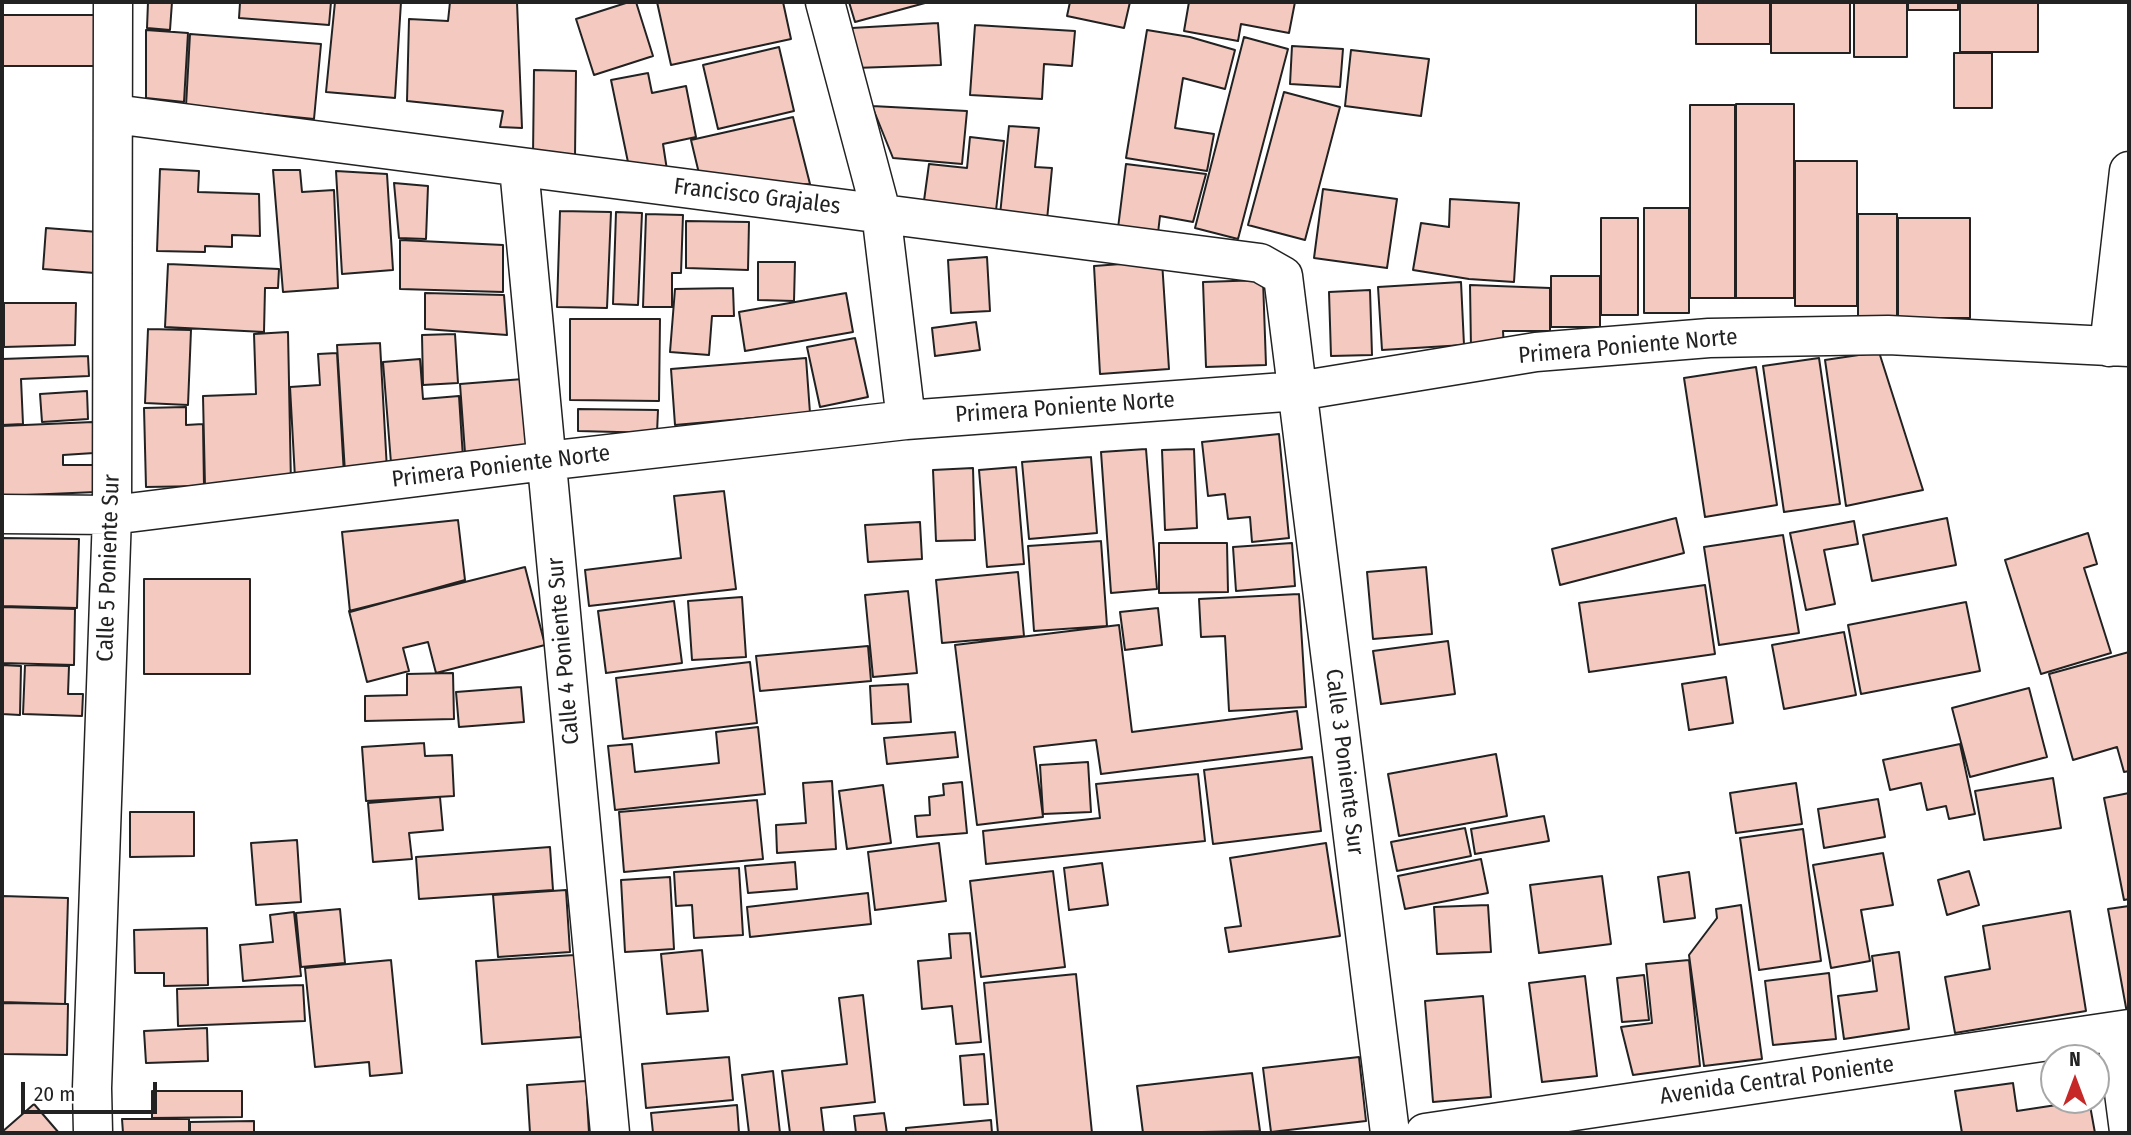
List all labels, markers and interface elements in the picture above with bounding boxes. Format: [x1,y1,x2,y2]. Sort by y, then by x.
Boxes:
street label: Francisco Grajales [672,173,842,221]
street label: Primera Poniente Norte [1517,324,1739,370]
street label: Primera Poniente Norte [954,387,1176,429]
street label: Primera Poniente Norte [390,440,612,494]
street label: Calle 5 Poniente Sur [92,474,126,662]
street label: Calle 4 Poniente Sur [542,556,586,746]
street label: Calle 3 Poniente Sur [1319,667,1369,857]
north arrow [2040,1044,2110,1114]
text: N [2069,1048,2081,1071]
street label: Avenida Central Poniente [1658,1051,1896,1111]
scale bar [24,1068,161,1112]
text: 20 m [34,1081,75,1107]

